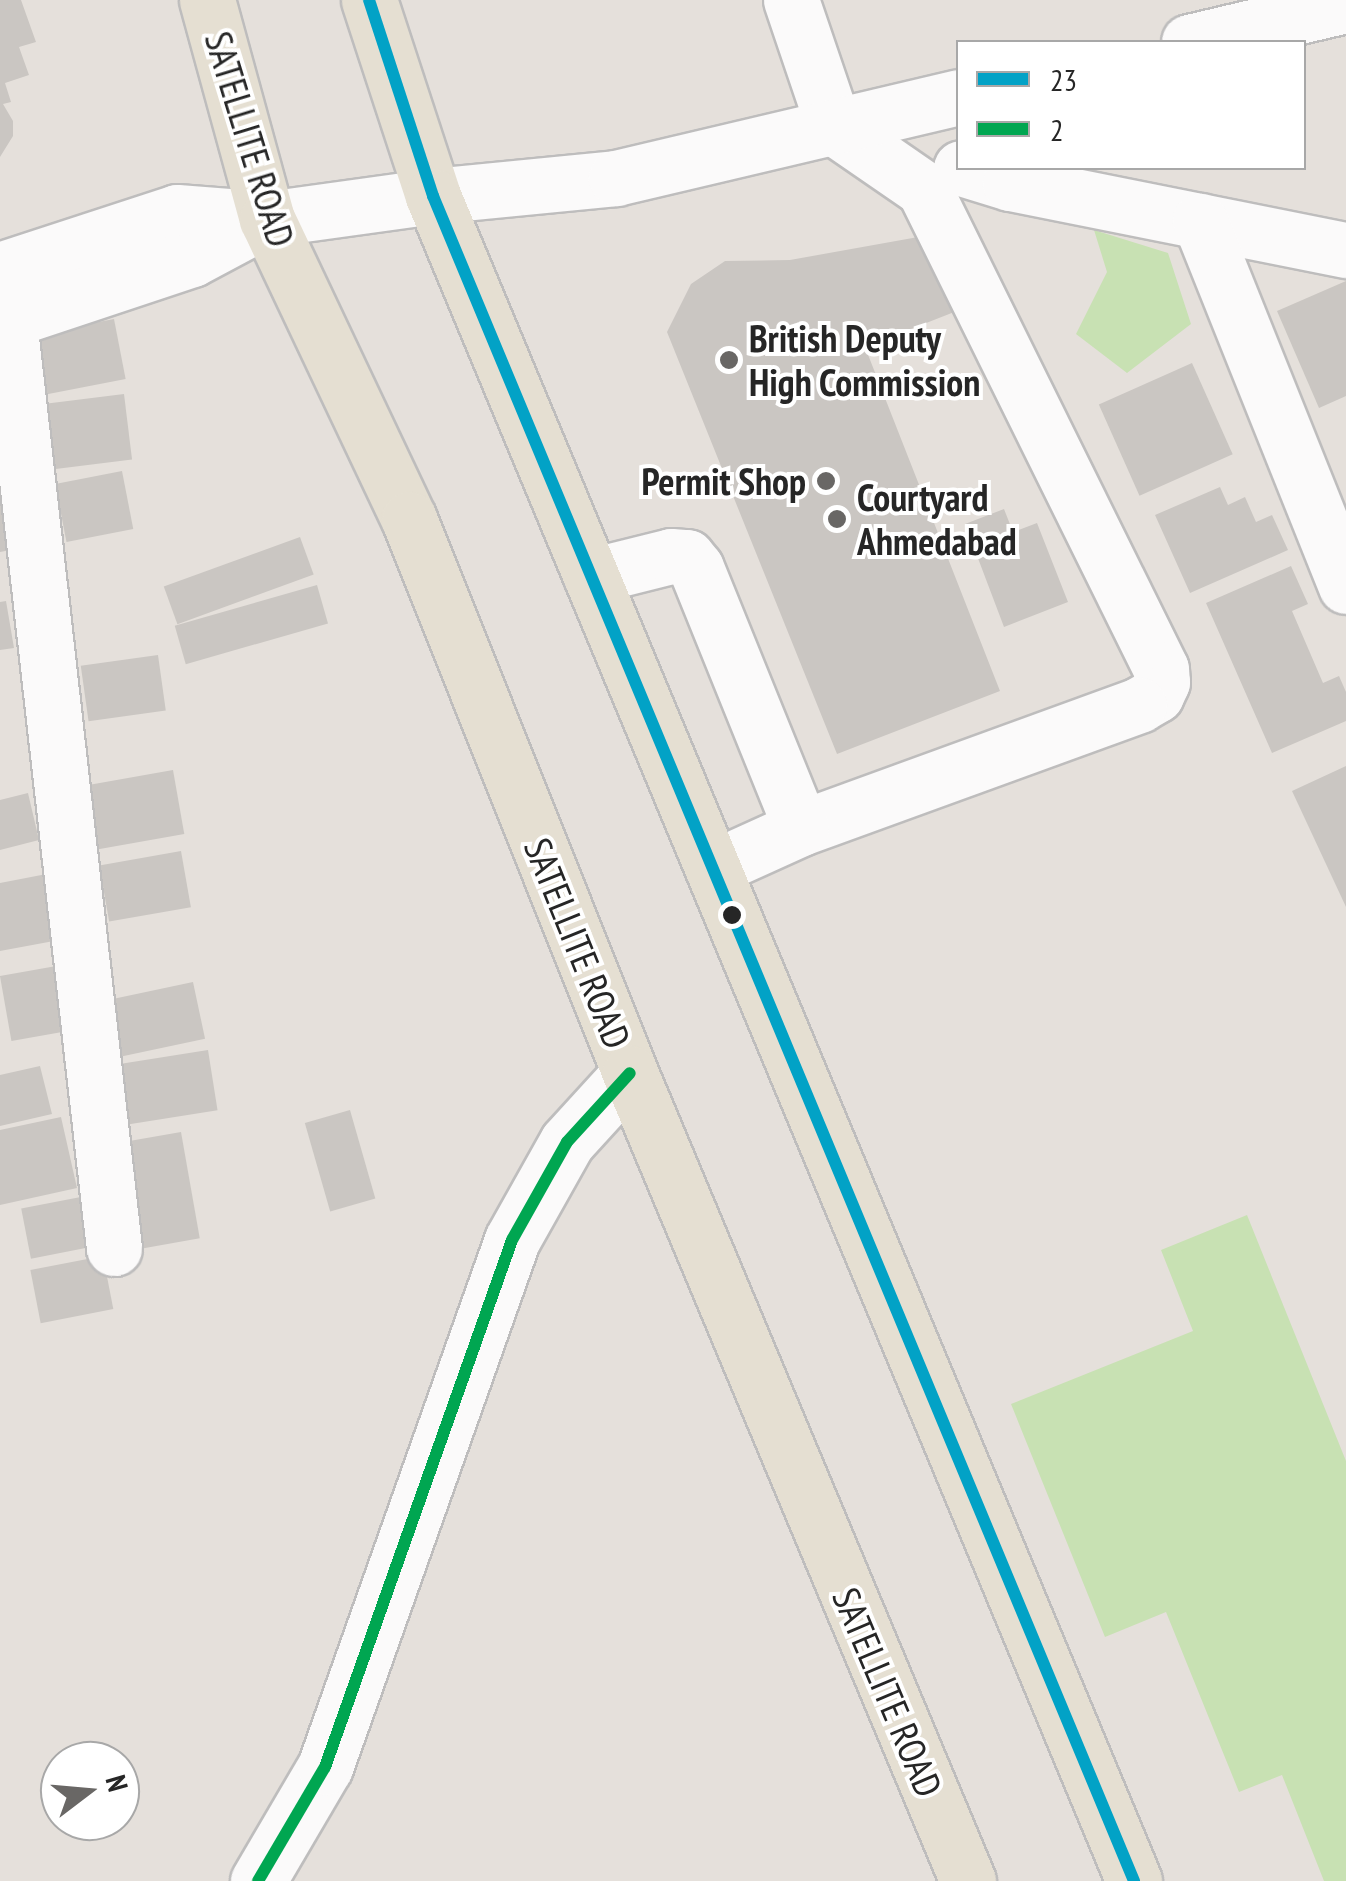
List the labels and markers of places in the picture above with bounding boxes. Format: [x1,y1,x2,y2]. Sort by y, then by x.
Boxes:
place label: British Deputy High Commission [749,315,981,404]
marker: British Deputy High Commission [718,349,740,371]
place label: Permit Shop [641,458,806,504]
marker: Permit Shop [815,470,837,492]
place label: Courtyard Ahmedabad [857,474,1017,564]
marker: Courtyard Ahmedabad [826,508,848,530]
unlabelled marker [722,905,742,925]

